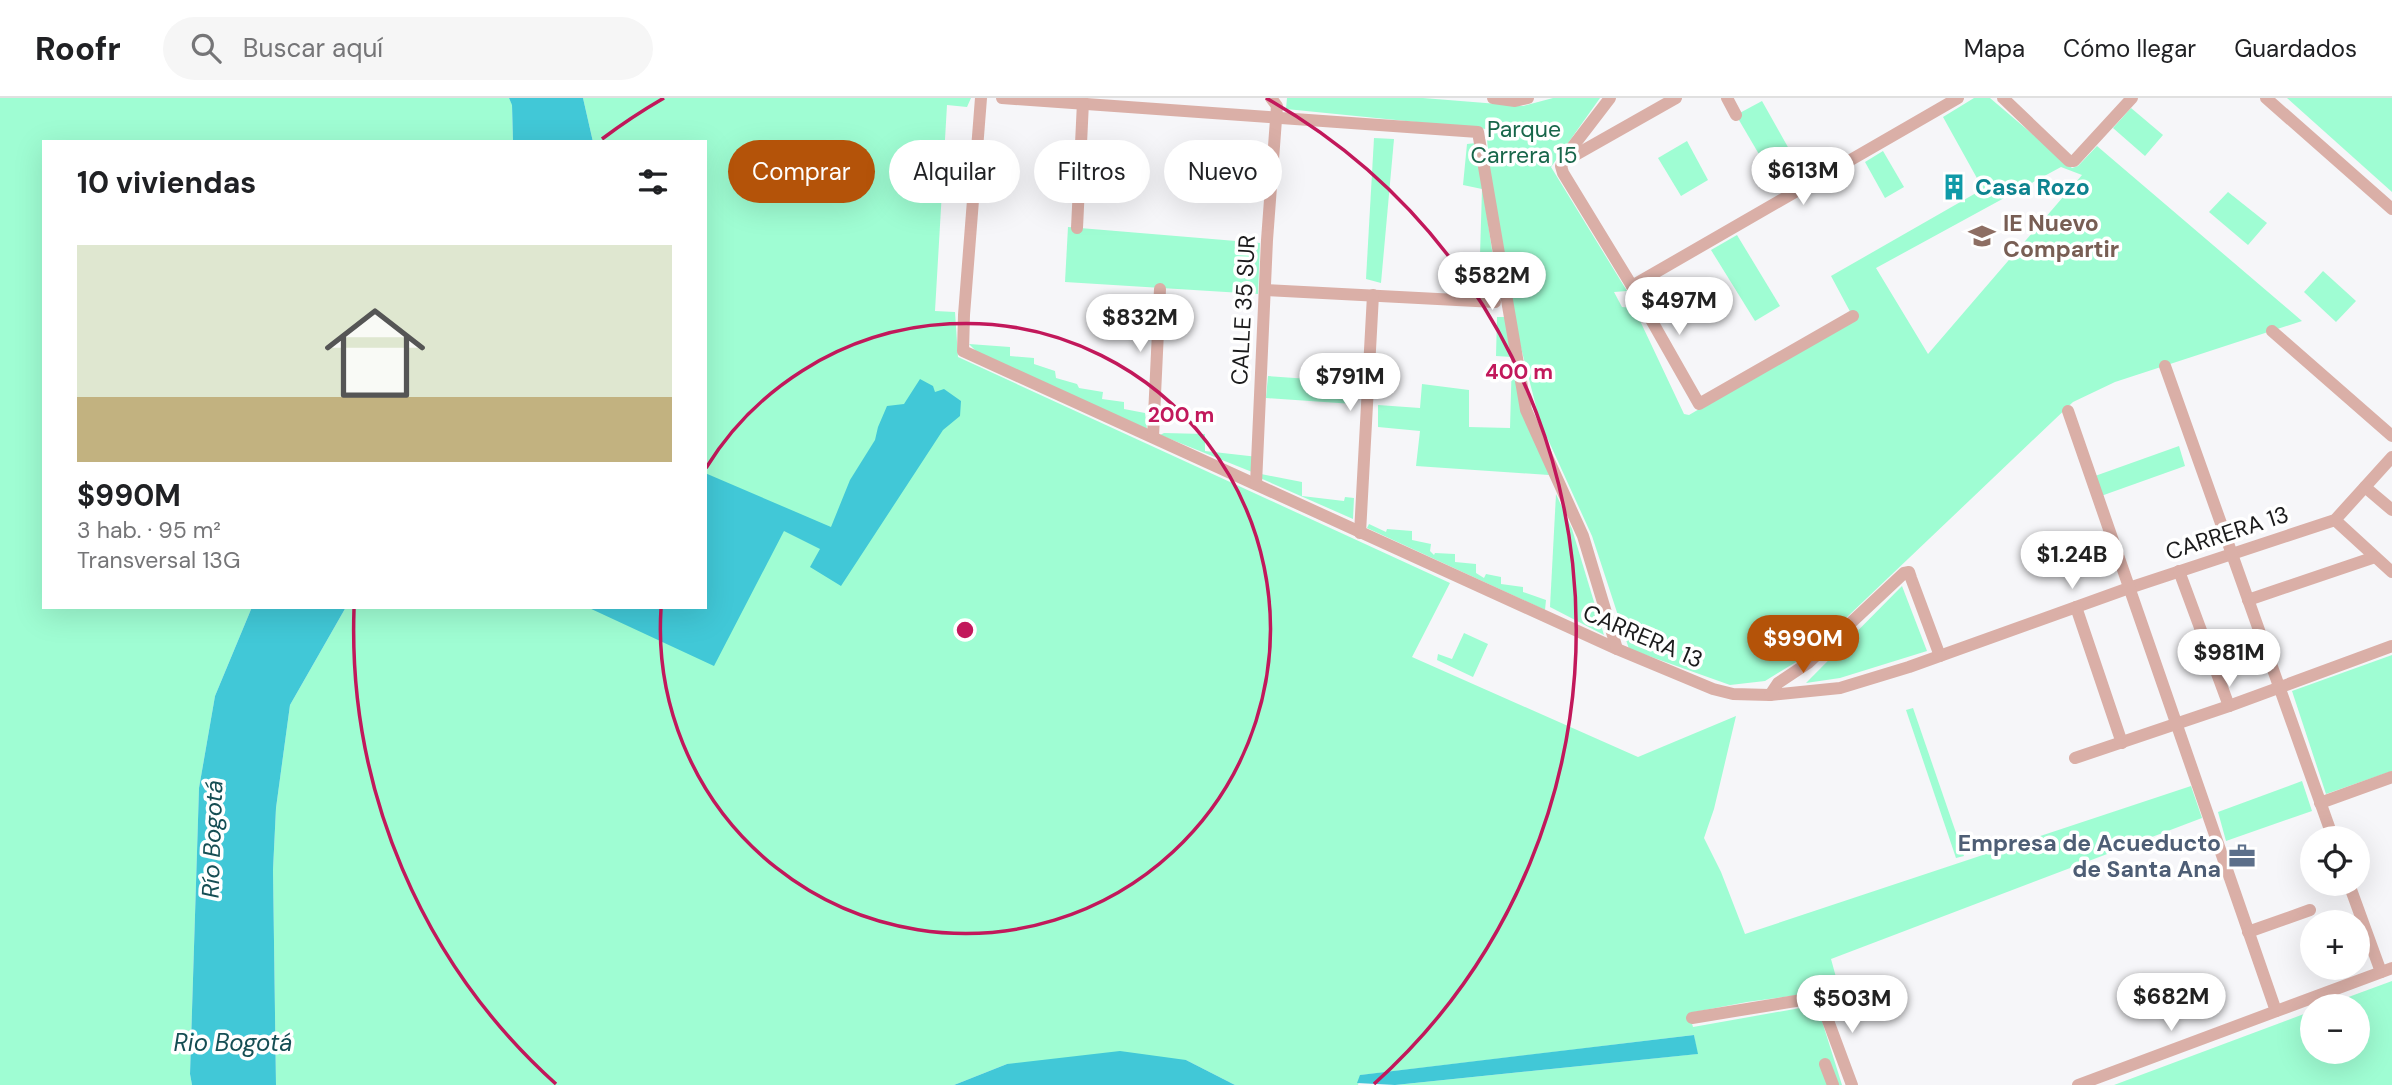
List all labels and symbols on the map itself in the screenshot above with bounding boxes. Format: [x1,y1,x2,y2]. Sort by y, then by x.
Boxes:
park label: Parque Carrera 15 [1471,114,1578,170]
pin: $613M [1754,148,1852,207]
building icon: Casa Rozo [1939,172,1969,202]
place label: Casa Rozo [1975,172,2090,202]
place label: IE Nuevo Compartir [2003,208,2119,264]
school or university icon: IE Nuevo Compartir [1967,221,1997,251]
street label: CALLE 35 SUR [1224,234,1262,386]
pin: $582M [1443,252,1541,312]
pin: $497M [1630,278,1728,337]
pin: $832M [1091,294,1189,354]
pin: $791M [1301,354,1399,413]
text: 400 m [1485,358,1553,386]
text: 200 m [1148,401,1214,429]
street label: CARRERA 13 [2162,499,2292,567]
pin: $1.24B [2015,532,2129,591]
street label: CARRERA 13 [1578,597,1708,675]
pin: $990M [1754,616,1852,675]
centre of rings [953,618,977,642]
pin: $981M [2180,630,2278,689]
water label: Río Bogotá [194,779,230,899]
place label: Empresa de Acueducto de Santa Ana [1958,828,2221,884]
office icon: Empresa de Acueducto de Santa Ana [2227,841,2257,871]
pin: $682M [2122,974,2220,1033]
pin: $503M [1803,976,1901,1035]
water label: Rio Bogotá [174,1027,292,1058]

